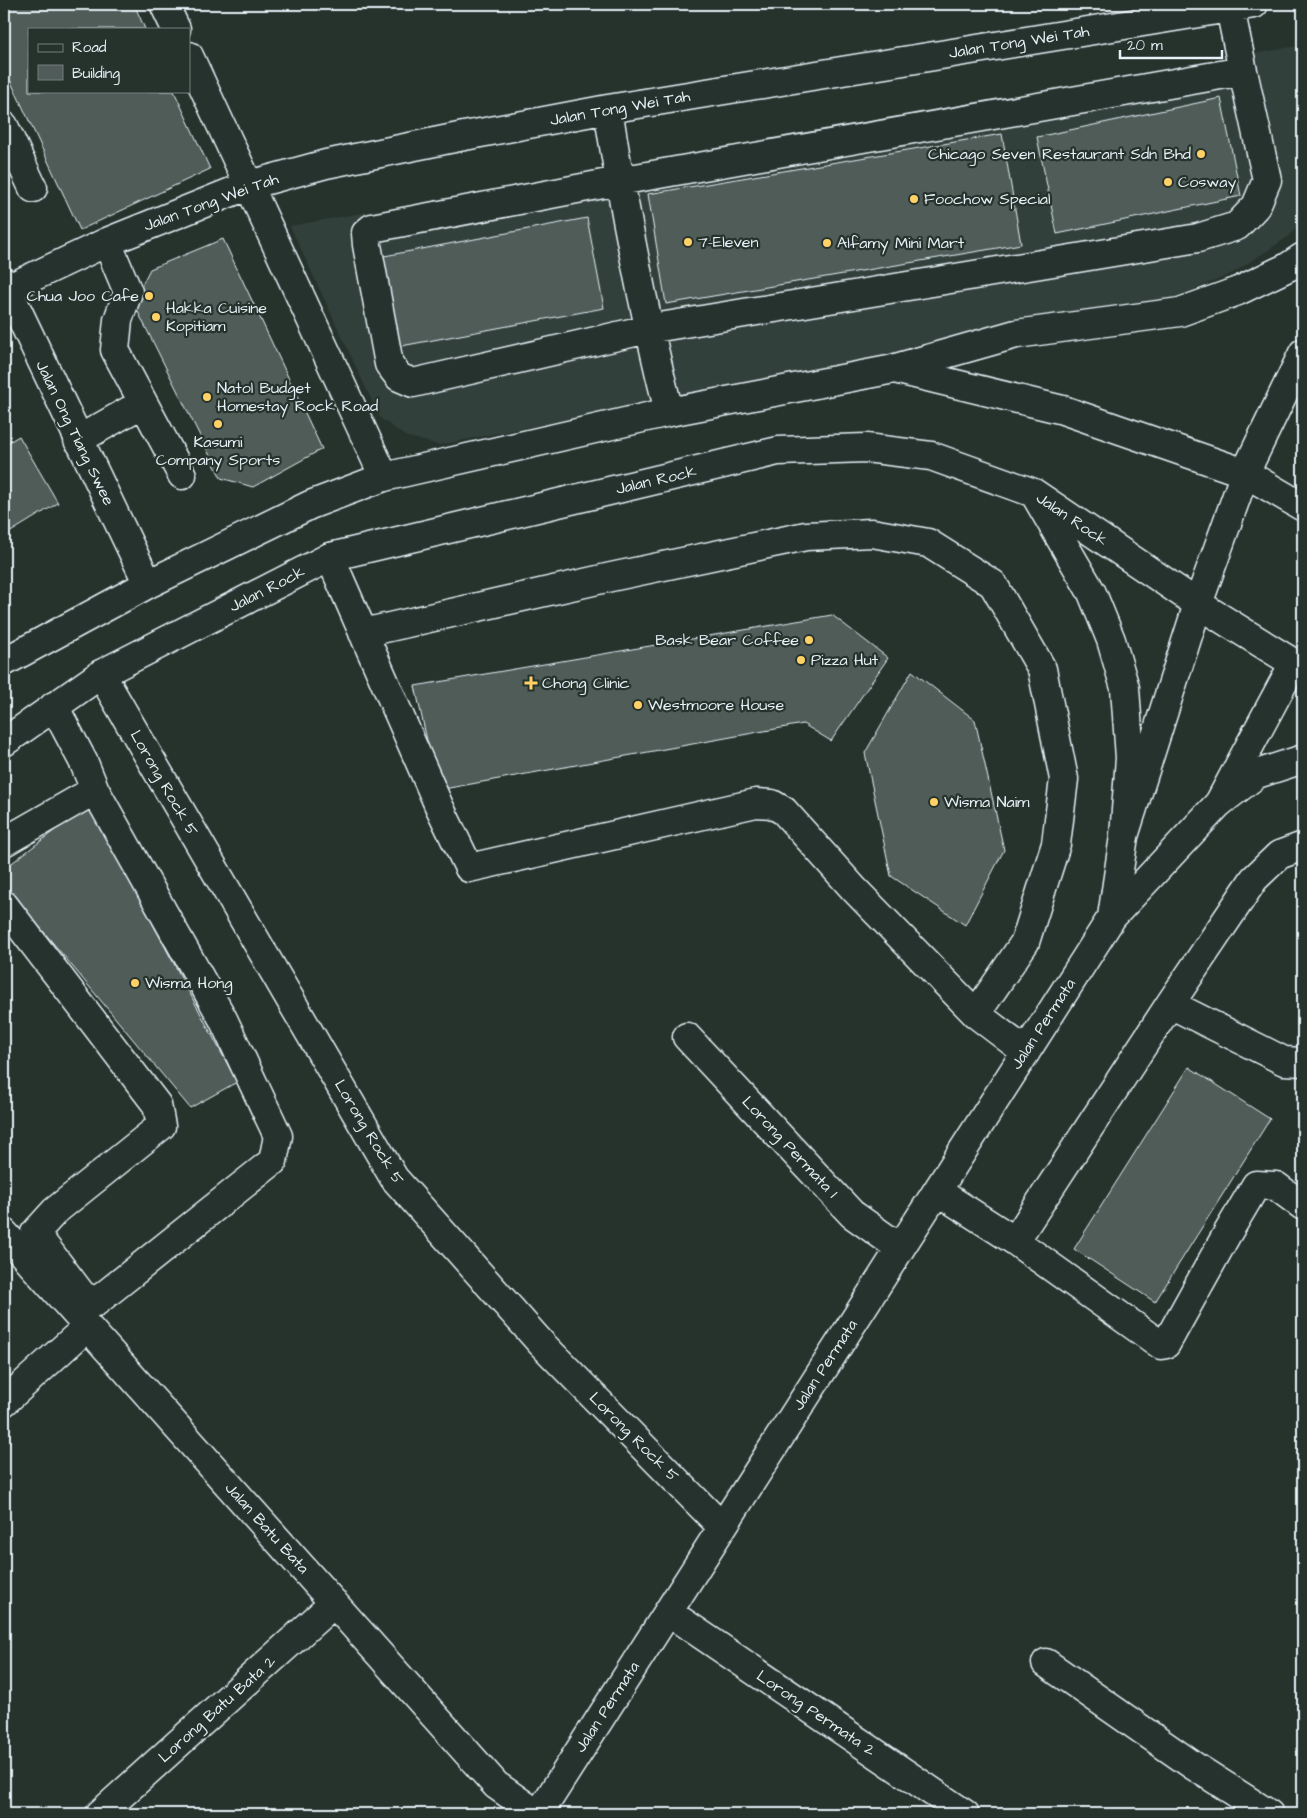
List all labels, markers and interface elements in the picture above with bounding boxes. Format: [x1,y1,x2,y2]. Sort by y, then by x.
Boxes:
street label: Jalan Tong Wei Tah [947,20,1091,65]
legend [28,28,190,92]
scale bar [1120,28,1222,60]
text: 20 m [1127,35,1163,56]
text: Road [72,37,107,58]
text: Building [72,63,120,85]
street label: Jalan Tong Wei Tah [548,85,692,132]
place label: Chicago Seven Restaurant Sdn Bhd [928,143,1191,166]
marker: Chicago Seven Restaurant Sdn Bhd [1195,148,1207,160]
street label: Jalan Tong Wei Tah [141,167,282,238]
place label: Cosway [1178,171,1236,194]
marker: Cosway [1162,176,1174,188]
place label: Foochow Special [924,188,1051,210]
marker: Foochow Special [908,193,920,205]
place label: 7-Eleven [698,231,758,253]
place label: Alfamy Mini Mart [837,232,965,255]
marker: 7-Eleven [682,236,694,248]
marker: Alfamy Mini Mart [821,237,833,249]
place label: Chua Joo Cafe [27,285,139,307]
marker: Chua Joo Cafe [143,290,155,302]
place label: Hakka Cuisine Kopitiam [166,297,267,337]
marker: Hakka Cuisine Kopitiam [150,311,162,323]
street label: Jalan Ong Tiang Swee [29,357,120,510]
place label: Natol Budget Homestay Rock Road [217,377,378,418]
marker: Natol Budget Homestay Rock Road [201,391,213,403]
marker: Kasumi Company Sports [212,418,224,430]
place label: Kasumi Company Sports [156,431,280,472]
street label: Jalan Rock [614,460,699,500]
street label: Jalan Rock [1032,487,1112,551]
street label: Jalan Rock [225,561,309,617]
place label: Bask Bear Coffee [655,629,799,651]
marker: Bask Bear Coffee [803,634,815,646]
place label: Pizza Hut [811,649,879,671]
marker: Pizza Hut [795,654,807,666]
place label: Chong Clinic [542,672,630,695]
marker: Chong Clinic [524,676,538,690]
place label: Westmoore House [648,694,784,716]
marker: Westmoore House [632,699,644,711]
street label: Lorong Rock 5 [124,726,204,841]
place label: Wisma Naim [944,791,1030,813]
marker: Wisma Naim [928,796,940,808]
place label: Wisma Hong [145,972,232,995]
street label: Jalan Permata [1005,974,1081,1074]
marker: Wisma Hong [129,977,141,989]
street label: Lorong Rock 5 [328,1075,409,1190]
street label: Lorong Permata 1 [736,1091,843,1203]
street label: Jalan Permata [787,1315,863,1415]
street label: Lorong Rock 5 [584,1387,684,1488]
street label: Jalan Batu Bata [220,1477,314,1579]
street label: Lorong Batu Bata 2 [154,1650,281,1768]
street label: Jalan Permata [569,1657,645,1757]
street label: Lorong Permata 2 [752,1665,880,1762]

